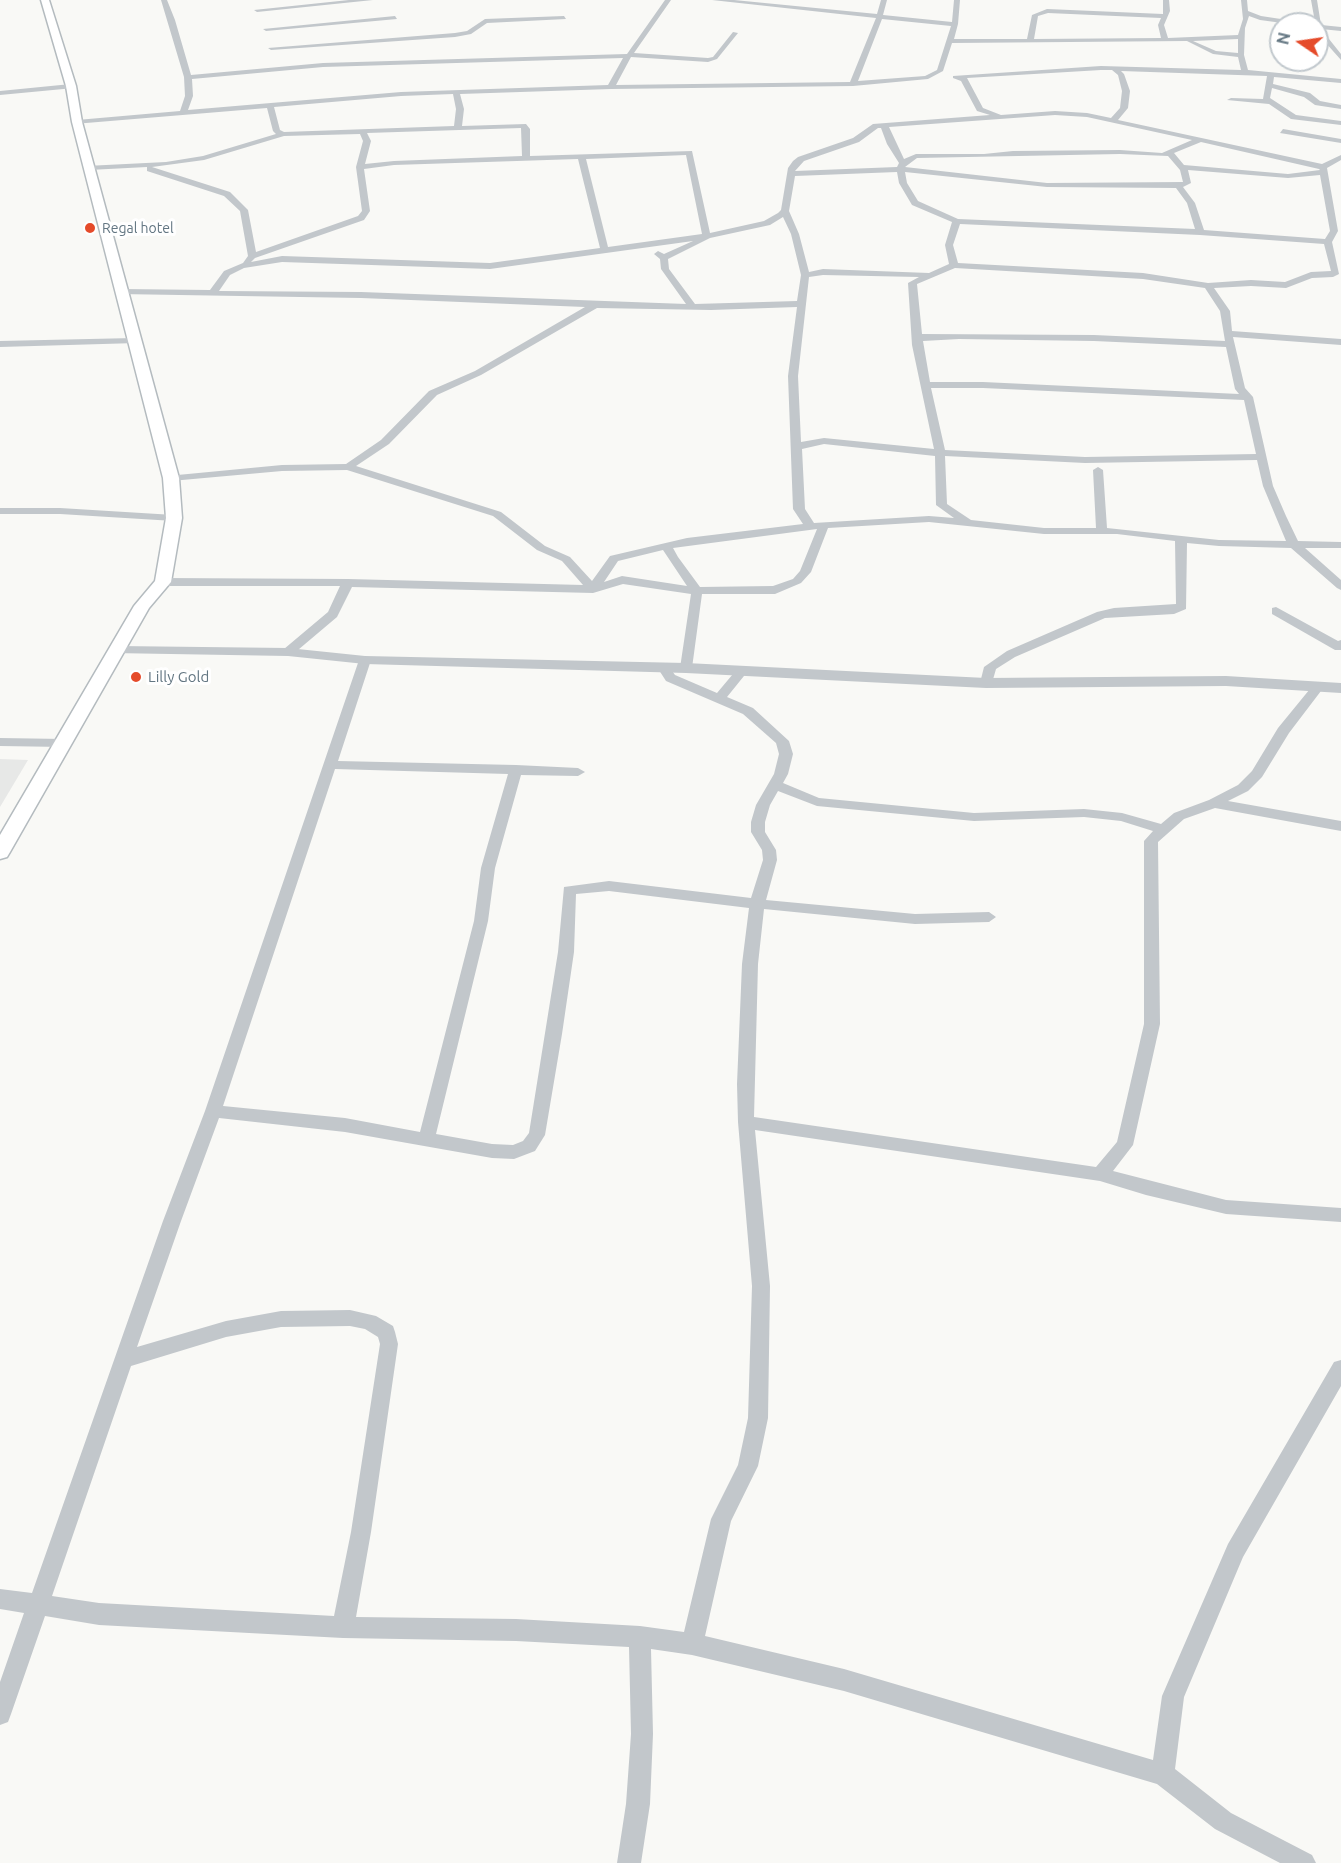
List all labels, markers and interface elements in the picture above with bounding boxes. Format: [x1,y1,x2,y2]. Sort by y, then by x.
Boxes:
north arrow [1269,12,1329,72]
text: N [1273,31,1294,46]
place label: Regal hotel [102,220,174,236]
marker: Regal hotel [83,221,97,235]
place label: Lilly Gold [148,668,209,686]
marker: Lilly Gold [129,670,143,684]

